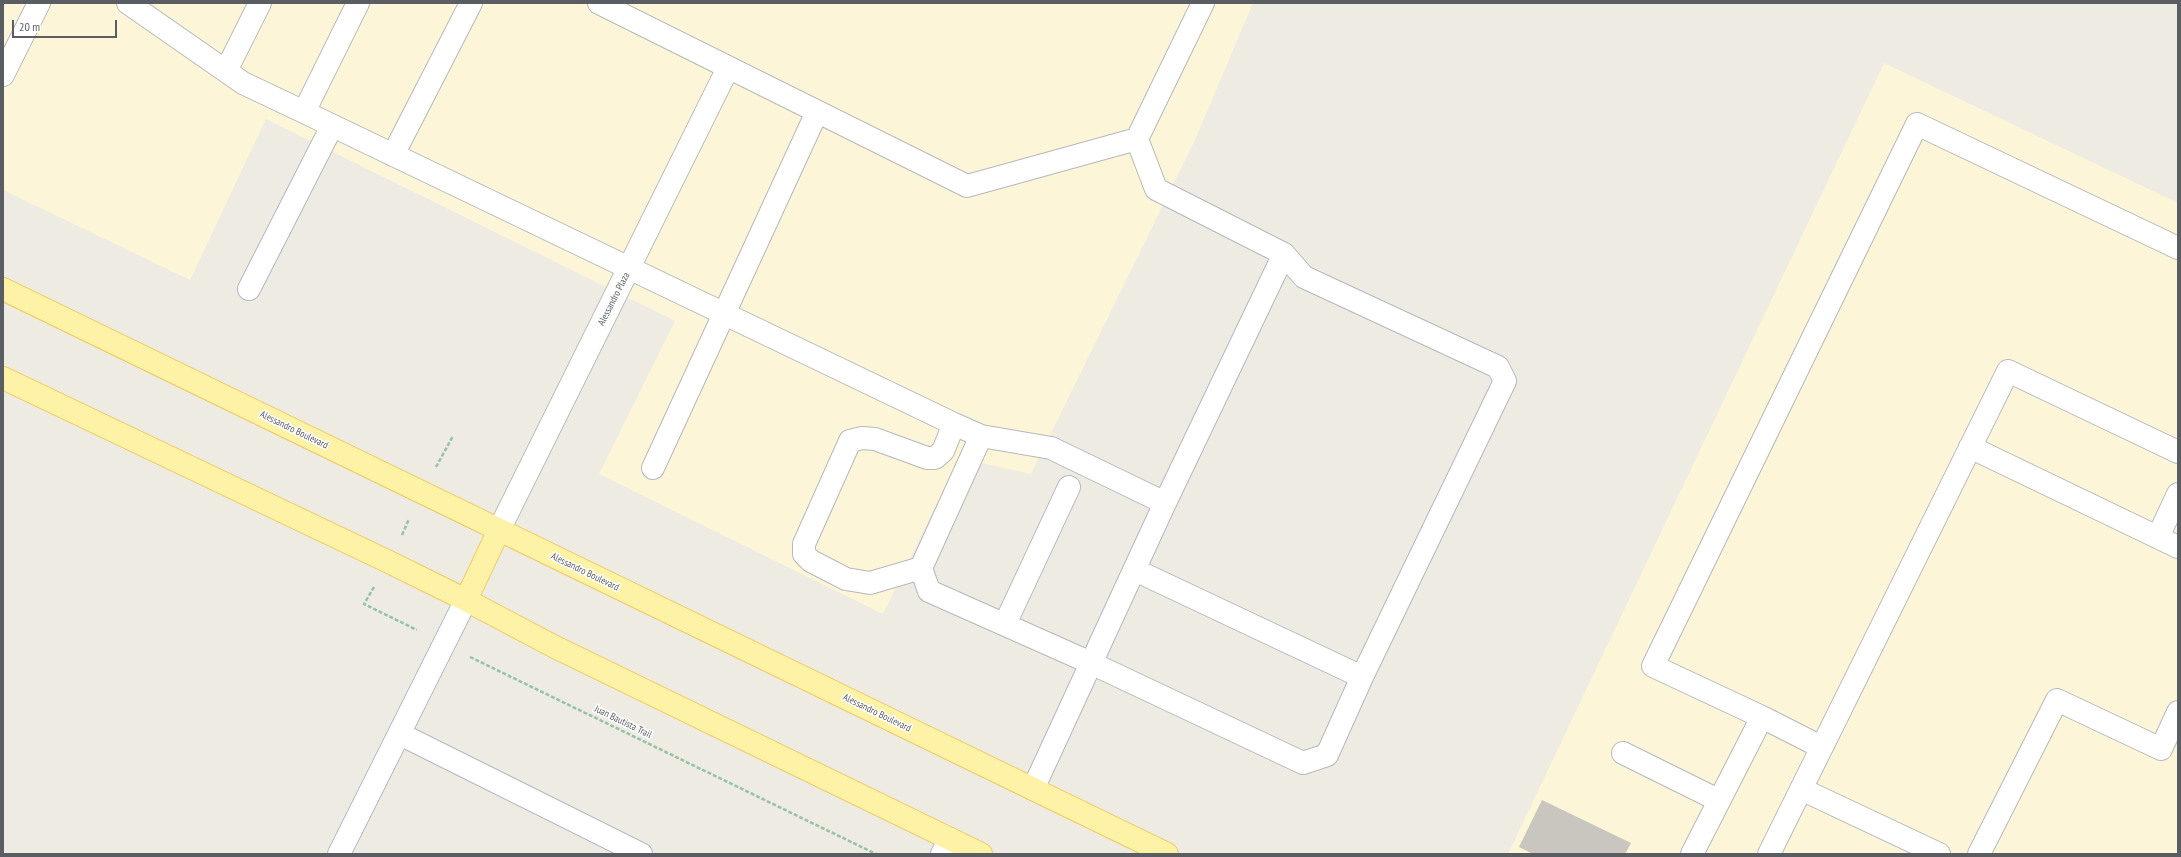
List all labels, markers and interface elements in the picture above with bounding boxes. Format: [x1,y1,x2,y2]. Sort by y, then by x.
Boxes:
scale bar [14,12,119,38]
text: 20 m [19,19,40,34]
street label: Alessandro Plaza [595,270,633,328]
street label: Alessandro Boulevard [258,408,330,452]
street label: Alessandro Boulevard [549,550,621,594]
street label: Alessandro Boulevard [841,691,913,735]
street label: Juan Bautista Trail [592,703,654,741]

